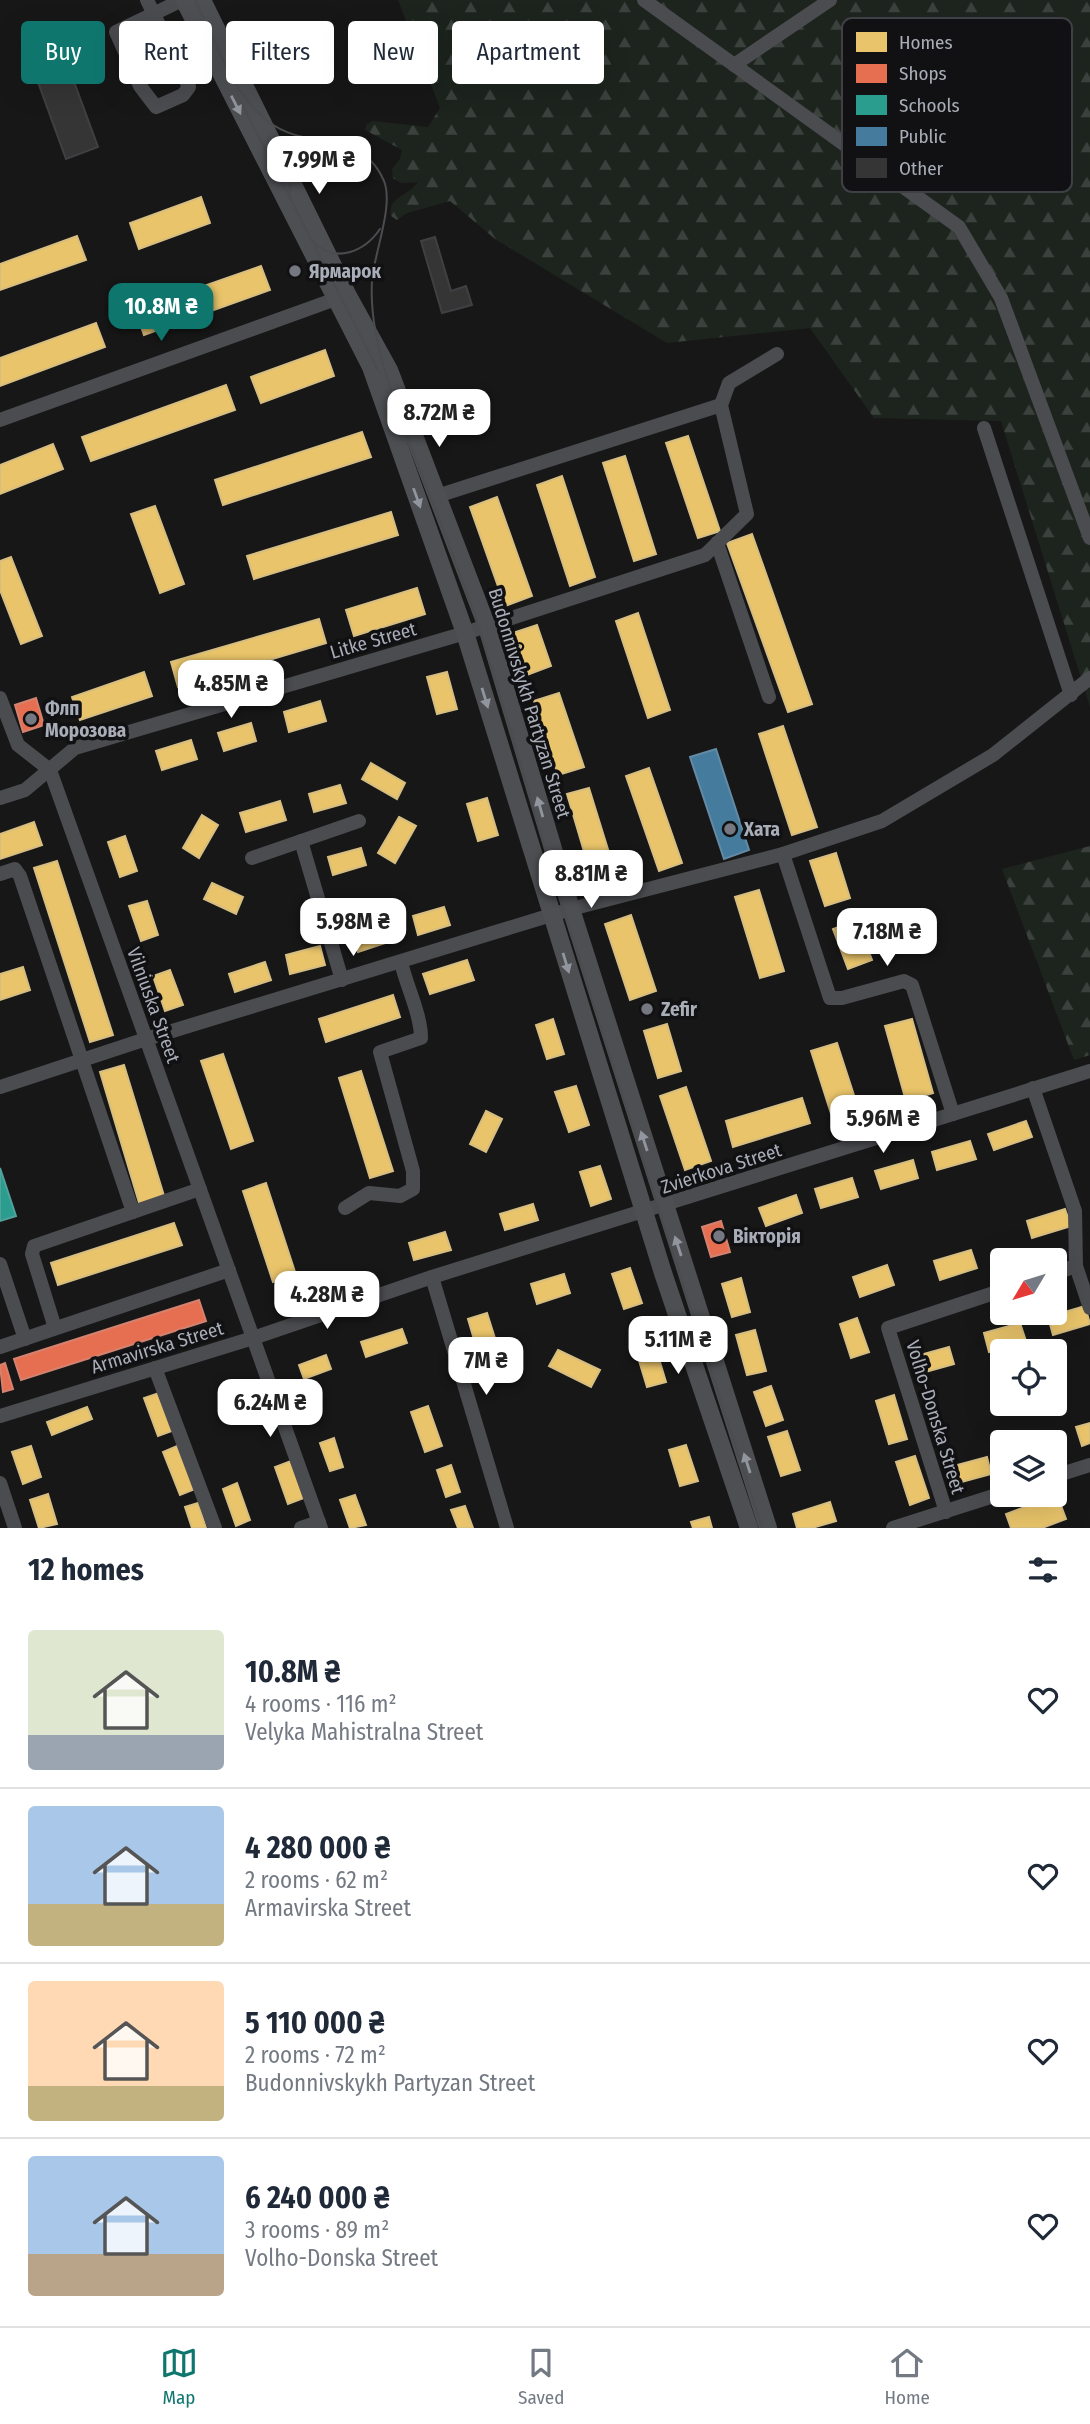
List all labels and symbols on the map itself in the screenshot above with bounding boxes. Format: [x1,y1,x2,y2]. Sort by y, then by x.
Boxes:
legend [842,18,1072,192]
text: Homes [899,31,953,54]
text: Shops [899,62,947,85]
text: Schools [899,94,960,117]
one-way arrow [231,95,242,115]
text: Public [899,125,946,148]
pin: 7.99M ₴ [254,136,384,196]
text: Other [899,157,944,180]
place label: Ярмарок [309,260,381,283]
marker: Ярмарок [287,263,303,279]
pin: 10.8M ₴ [96,284,226,343]
pin: 8.72M ₴ [374,390,504,449]
one-way arrow [412,488,423,509]
street label: Budonnivskykh Partyzan Street [483,585,576,822]
street label: Litke Street [327,617,420,664]
pin: 4.85M ₴ [166,660,296,720]
one-way arrow [480,688,490,709]
place label: Флп Морозова [45,697,126,742]
marker: Флп Морозова [23,711,39,727]
one-way arrow [535,796,545,817]
place label: Хата [743,818,780,841]
marker: Хата [722,821,738,837]
pin: 8.81M ₴ [526,850,656,910]
pin: 5.98M ₴ [288,898,418,958]
pin: 7.18M ₴ [822,908,952,968]
street label: Vilniuska Street [122,944,185,1067]
one-way arrow [561,952,572,973]
place label: Zefir [661,998,698,1021]
marker: Zefir [639,1001,655,1017]
pin: 5.96M ₴ [818,1096,948,1155]
one-way arrow [639,1130,649,1151]
street label: Zvierkova Street [658,1138,785,1199]
place label: Вікторія [733,1225,801,1248]
marker: Вікторія [711,1228,727,1244]
one-way arrow [672,1236,683,1257]
north arrow [990,1248,1068,1325]
pin: 4.28M ₴ [262,1272,392,1331]
street label: Armavirska Street [88,1316,227,1379]
pin: 5.11M ₴ [613,1316,743,1376]
pin: 7M ₴ [445,1338,527,1397]
street label: Volho-Donska Street [901,1338,970,1497]
pin: 6.24M ₴ [205,1380,335,1439]
one-way arrow [742,1452,752,1473]

